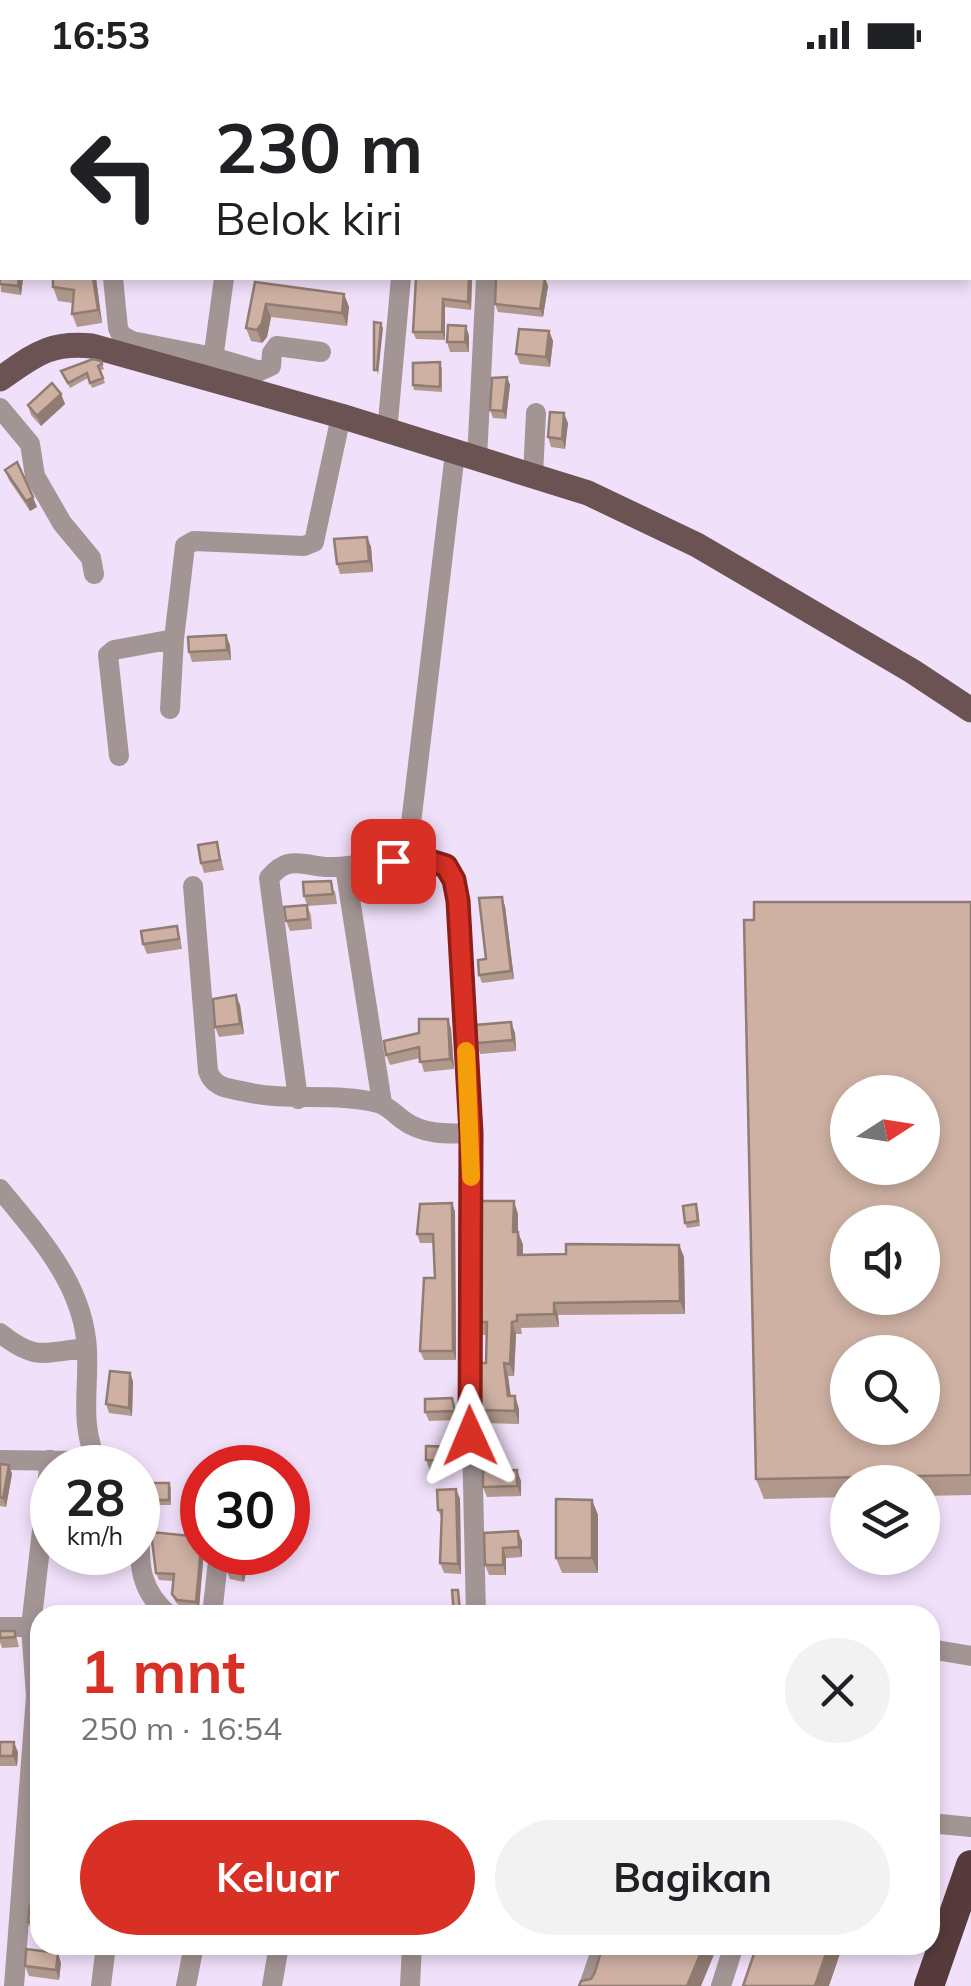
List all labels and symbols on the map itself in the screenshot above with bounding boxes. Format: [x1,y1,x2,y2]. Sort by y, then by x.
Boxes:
pin [351,819,436,904]
north arrow [830,1075,940,1185]
position arrow [418,1384,522,1488]
speed limit sign: 30 [180,1445,310,1575]

